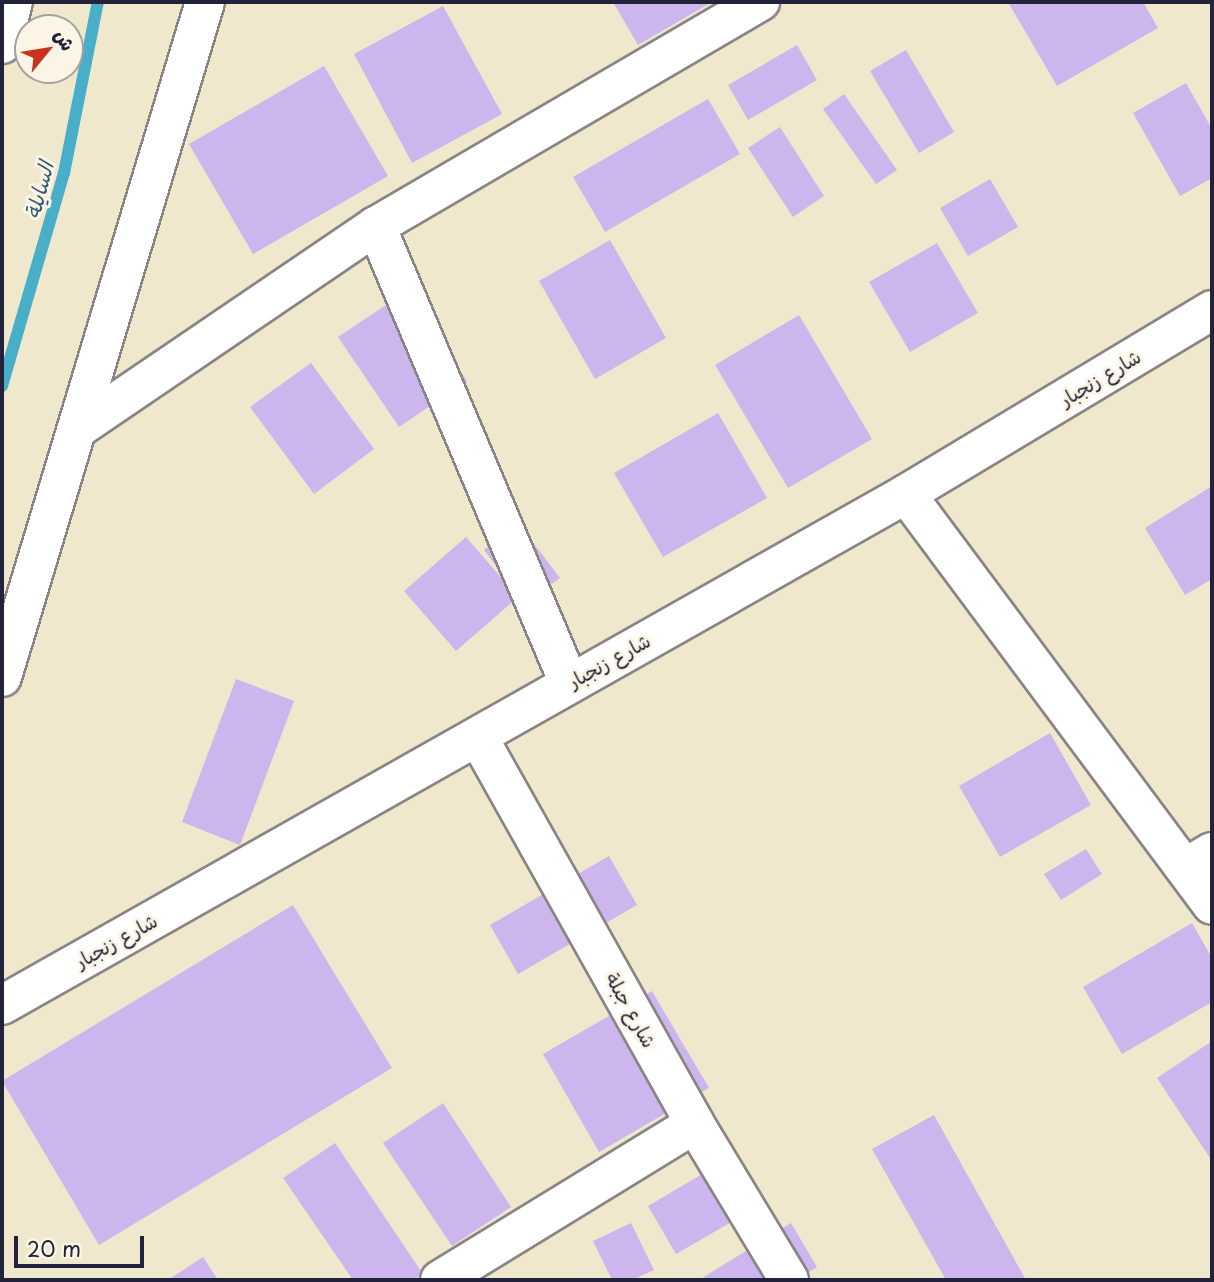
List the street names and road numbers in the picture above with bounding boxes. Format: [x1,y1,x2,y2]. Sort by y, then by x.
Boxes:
street label: شارع زنجبار [1055,345,1145,411]
street label: شارع زنجبار [564,629,654,693]
street label: شارع زنجبار [71,909,161,973]
street label: شارع جبلة [601,969,661,1051]

